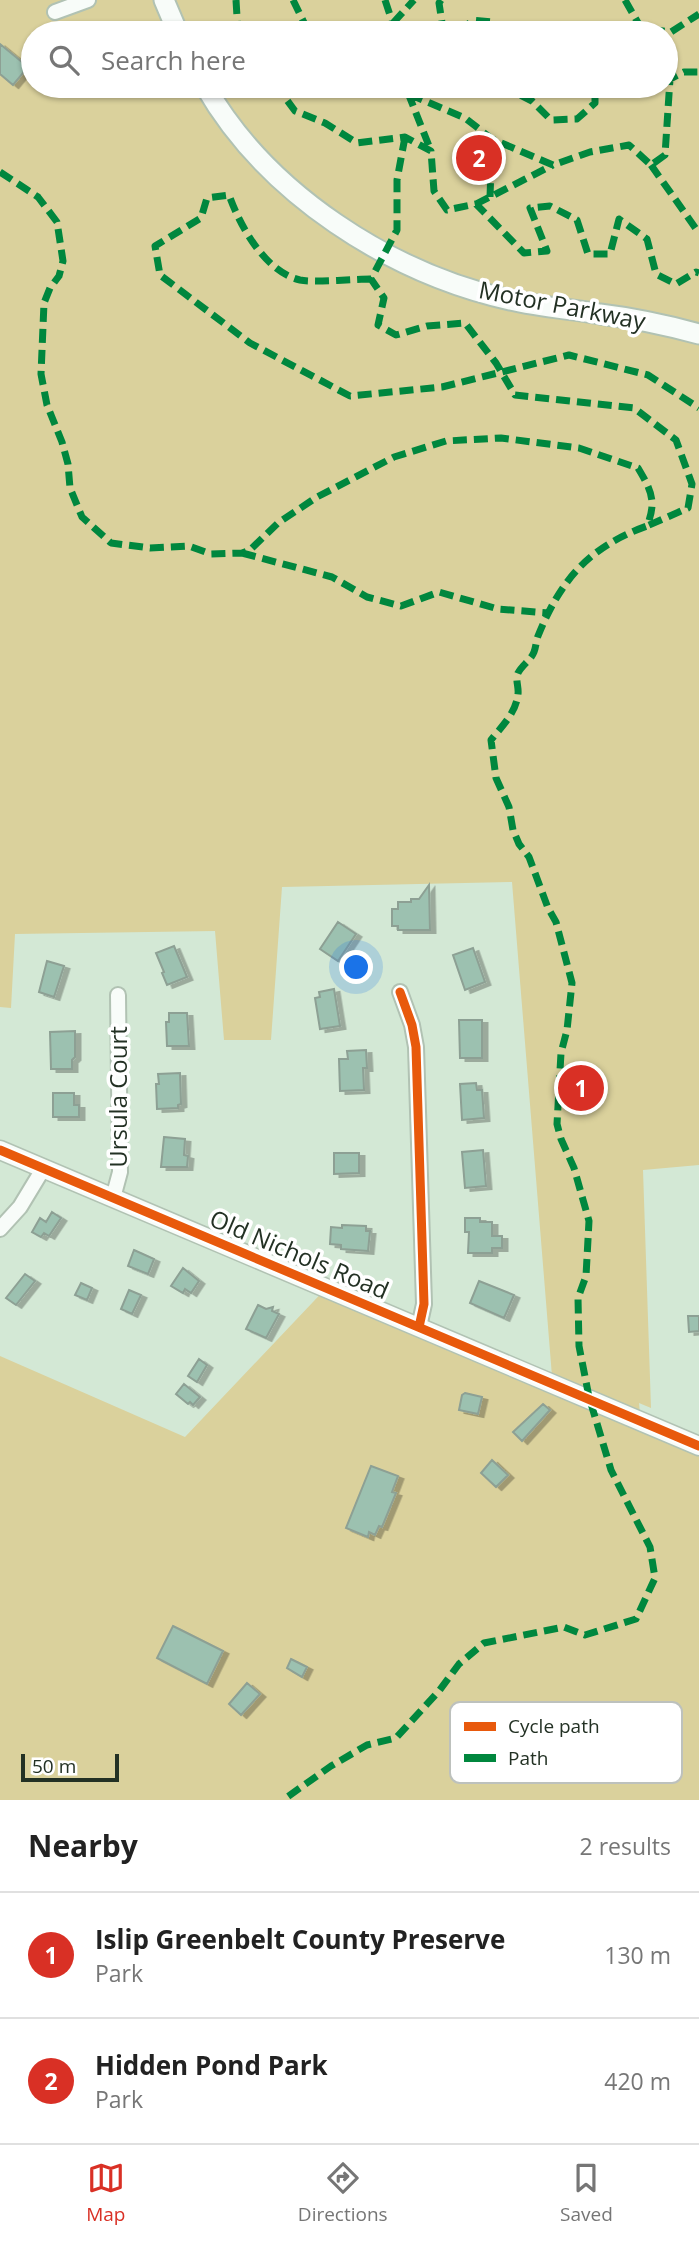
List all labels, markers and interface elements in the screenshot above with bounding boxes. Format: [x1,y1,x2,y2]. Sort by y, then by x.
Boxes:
search box [21,21,678,98]
icon: search [45,41,83,79]
text: Search here [101,42,246,78]
pin: 2 [456,132,502,184]
street label: Motor Parkway [476,272,649,337]
your location [339,950,373,984]
street label: Ursula Court [101,1026,134,1168]
pin: 1 [558,1062,604,1114]
street label: Old Nichols Road [205,1201,394,1306]
legend [450,1702,682,1783]
text: Cycle path [508,1713,600,1739]
text: Path [508,1745,548,1771]
scale bar [21,1751,119,1783]
text: 50 m [32,1753,76,1779]
text: Nearby [28,1825,138,1866]
text: 2 results [580,1830,671,1862]
text: Islip Greenbelt County Preserve [95,1921,505,1957]
text: 1 [44,1939,58,1971]
text: 130 m [604,1939,671,1971]
text: Park [95,1957,143,1989]
text: Hidden Pond Park [95,2047,328,2083]
text: 2 [44,2065,58,2097]
text: 420 m [604,2065,671,2097]
text: Park [95,2083,143,2115]
tab: Map [86,2159,125,2227]
tab: Directions [298,2159,388,2227]
tab: Saved [560,2159,613,2227]

